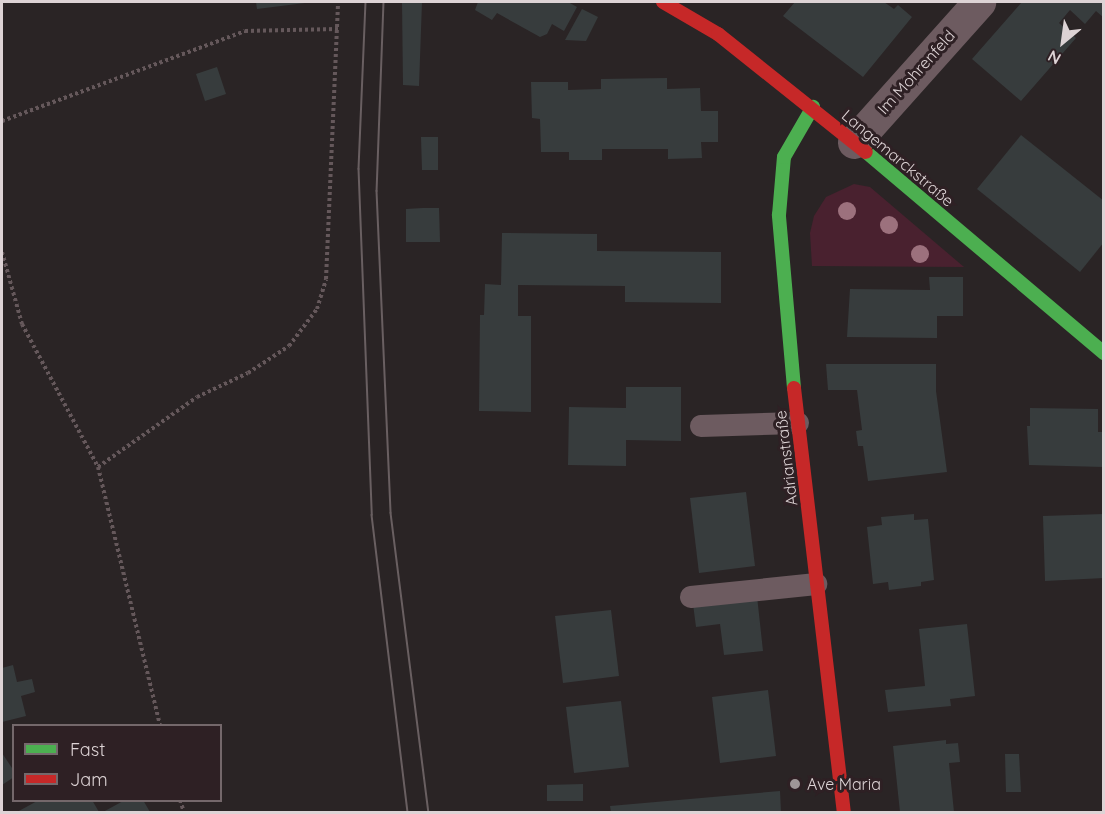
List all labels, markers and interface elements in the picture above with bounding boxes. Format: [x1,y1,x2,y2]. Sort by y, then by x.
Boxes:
north arrow [1033,12,1093,72]
street label: Im Mohrenfeld [873,26,959,118]
text: N [1044,46,1064,69]
street label: Langemarckstraße [838,106,958,210]
street label: Adrianstraße [771,409,801,507]
legend [12,724,222,802]
text: Fast [70,738,105,761]
text: Jam [70,768,108,791]
place label: Ave Maria [807,774,881,794]
marker: Ave Maria [788,777,802,791]

